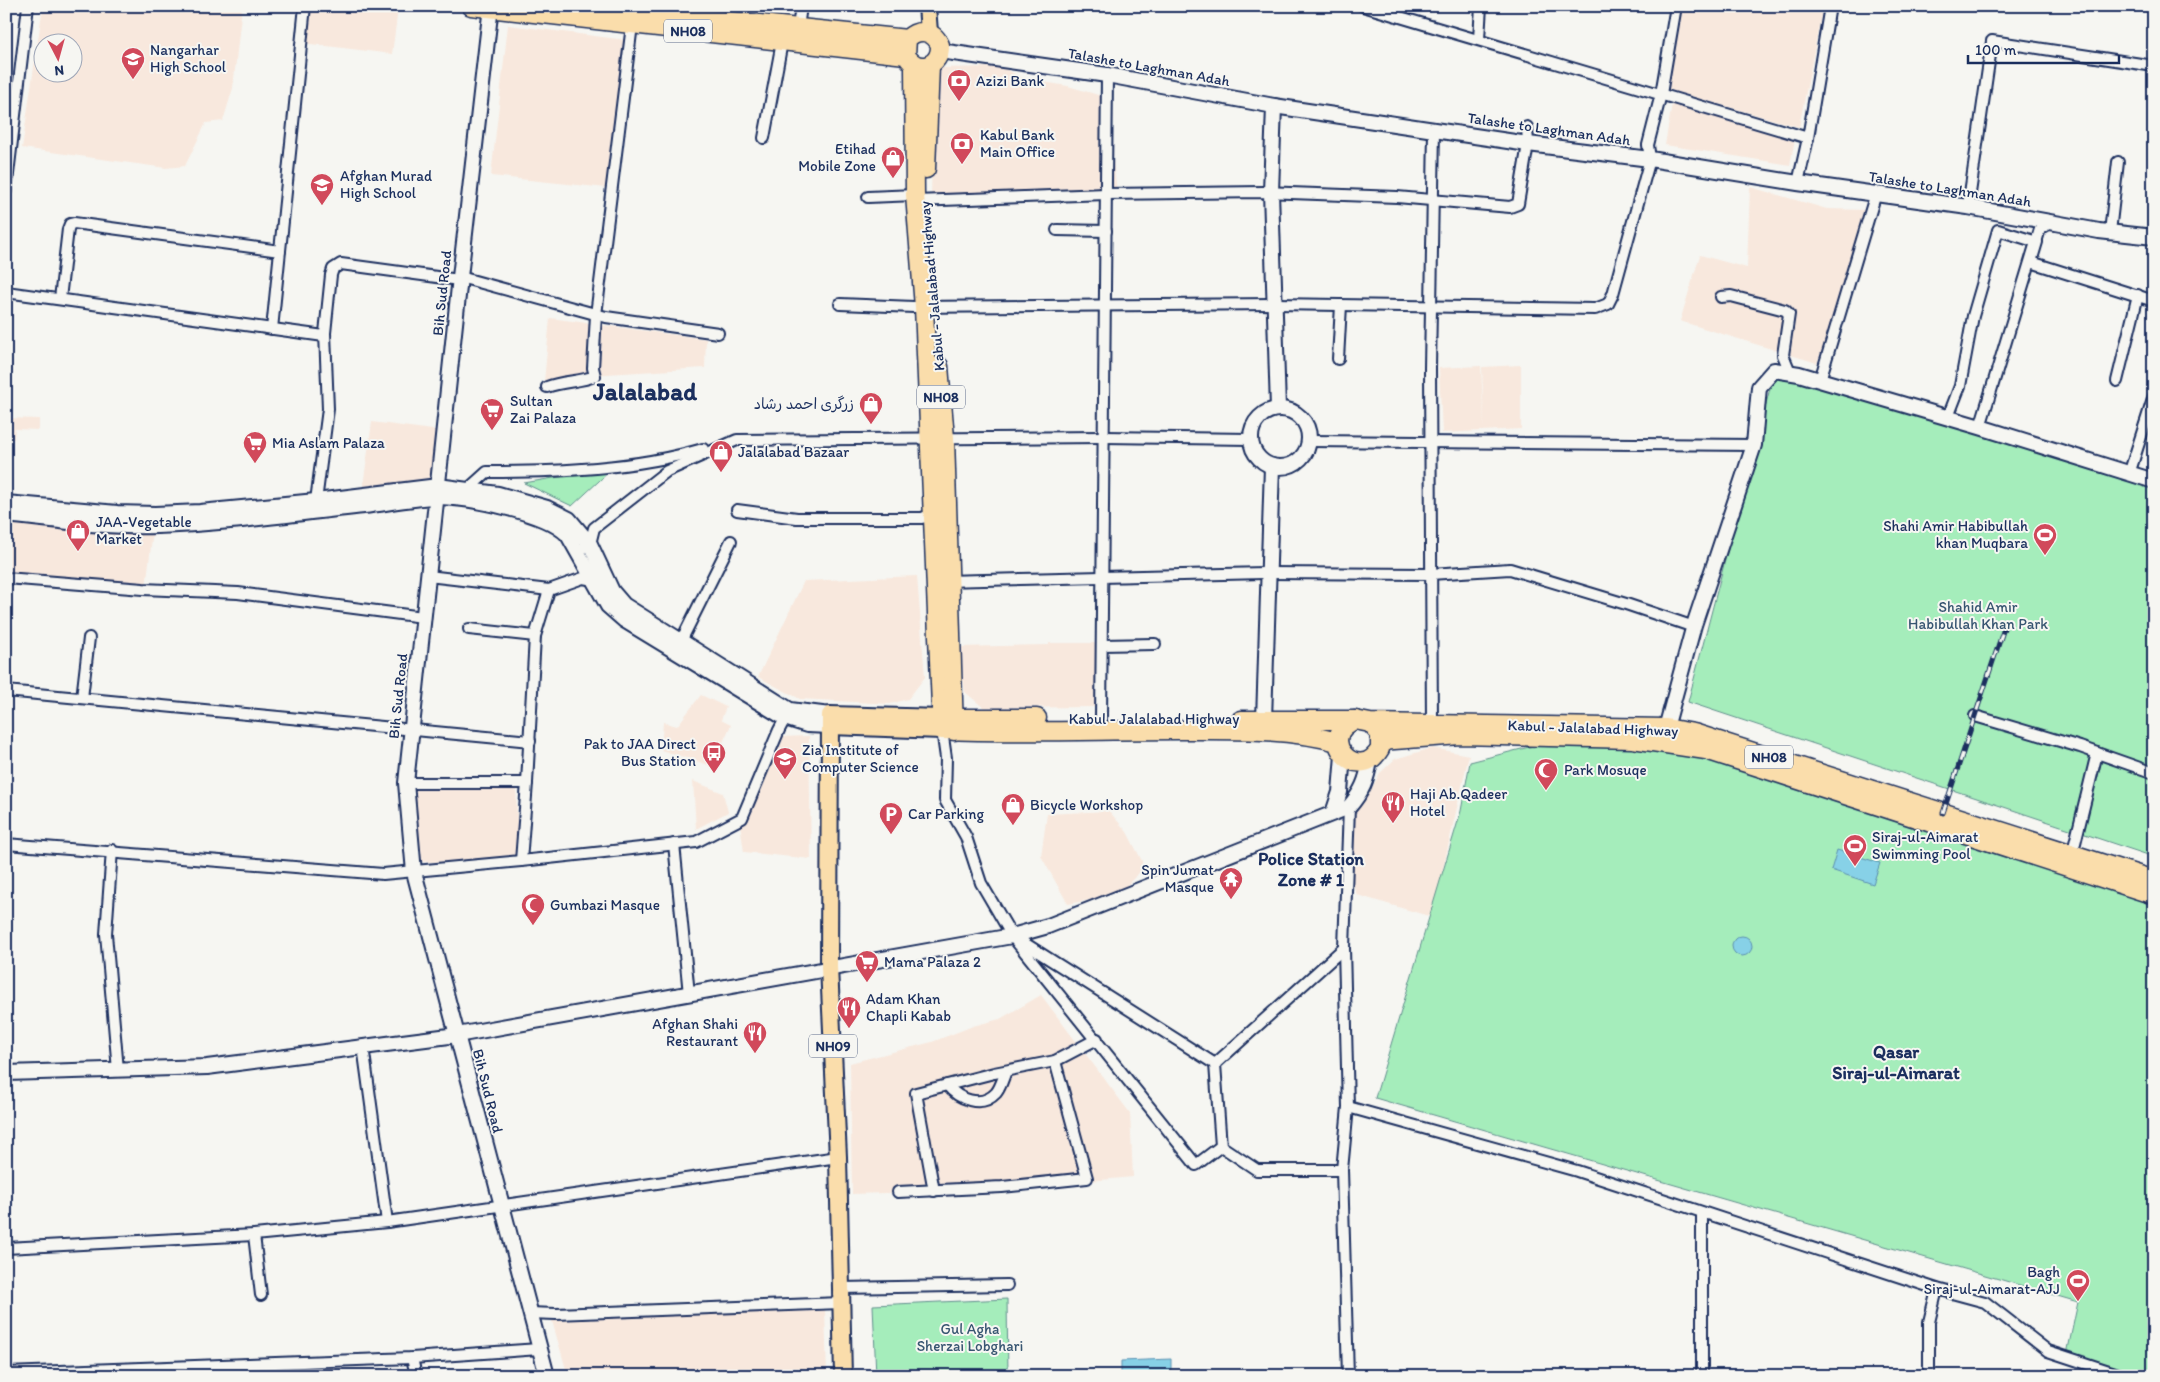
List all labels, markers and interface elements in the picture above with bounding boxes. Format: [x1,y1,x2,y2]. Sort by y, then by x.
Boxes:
road number: NH08 [664,20,712,42]
north arrow [32,32,82,82]
scale bar [1968,32,2119,64]
place label: Nangarhar High School [150,41,227,76]
text: 100 m [1975,41,2017,59]
street label: Talashe to Laghman Adah [1067,44,1231,90]
school or university icon: Nangarhar High School [120,46,146,80]
text: N [54,61,65,79]
bank icon: Azizi Bank [946,68,972,102]
place label: Azizi Bank [976,72,1044,90]
street label: Talashe to Laghman Adah [1466,109,1632,149]
place label: Kabul Bank Main Office [980,126,1055,161]
bank icon: Kabul Bank Main Office [949,131,975,165]
place label: Etihad Mobile Zone [798,140,876,175]
shop icon: Etihad Mobile Zone [880,145,906,179]
place label: Afghan Murad High School [340,167,432,202]
street label: Talashe to Laghman Adah [1867,167,2033,211]
school or university icon: Afghan Murad High School [309,172,335,206]
street label: Kabul - Jalalabad Highway [916,200,948,372]
street label: Bih Sud Road [429,249,455,337]
district label: Jalalabad [592,376,697,406]
road number: NH08 [917,386,965,408]
shop icon: زرگری احمد رشاد [858,391,884,425]
place label: Sultan Zai Palaza [510,392,577,427]
place label: زرگری احمد رشاد [754,395,854,413]
supermarket icon: Sultan Zai Palaza [479,397,505,431]
supermarket icon: Mia Aslam Palaza [242,430,268,464]
place label: Mia Aslam Palaza [272,434,385,452]
shop icon: Jalalabad Bazaar [708,439,734,473]
place label: Jalalabad Bazaar [738,443,849,461]
place label: JAA-Vegetable Market [96,513,192,548]
place label: Shahi Amir Habibullah khan Muqbara [1883,517,2028,552]
shop icon: JAA-Vegetable Market [65,518,91,552]
sports icon: Shahi Amir Habibullah khan Muqbara [2032,522,2058,556]
park label: Shahid Amir Habibullah Khan Park [1908,598,2048,633]
street label: Bih Sud Road [385,652,411,740]
street label: Kabul - Jalalabad Highway [1069,710,1239,728]
street label: Kabul - Jalalabad Highway [1507,716,1679,740]
place label: Pak to JAA Direct Bus Station [584,735,697,770]
bus stop icon: Pak to JAA Direct Bus Station [701,740,727,774]
place label: Zia Institute of Computer Science [802,741,919,776]
school or university icon: Zia Institute of Computer Science [772,746,798,780]
road number: NH08 [1745,746,1793,769]
mosque icon: Park Mosuqe [1533,757,1559,791]
place label: Park Mosuqe [1564,761,1647,779]
place label: Haji Ab.Qadeer Hotel [1410,785,1507,820]
restaurant icon: Haji Ab.Qadeer Hotel [1380,790,1406,824]
shop icon: Bicycle Workshop [1000,792,1026,826]
place label: Bicycle Workshop [1030,796,1143,814]
parking icon: Car Parking [878,801,904,835]
place label: Car Parking [908,805,984,823]
place label: Siraj-ul-Aimarat Swimming Pool [1872,828,1979,863]
sports icon: Siraj-ul-Aimarat Swimming Pool [1842,833,1868,867]
district label: Police Station Zone # 1 [1258,848,1364,891]
place label: Spin Jumat Masque [1141,861,1214,896]
temple icon: Spin Jumat Masque [1218,866,1244,900]
mosque icon: Gumbazi Masque [520,892,546,926]
place label: Gumbazi Masque [550,896,660,914]
supermarket icon: Mama Palaza 2 [854,949,880,983]
place label: Mama Palaza 2 [884,953,981,971]
place label: Adam Khan Chapli Kabab [866,990,951,1025]
restaurant icon: Adam Khan Chapli Kabab [836,995,862,1029]
place label: Afghan Shahi Restaurant [652,1015,738,1050]
restaurant icon: Afghan Shahi Restaurant [742,1020,768,1054]
road number: NH09 [809,1034,857,1058]
district label: Qasar Siraj-ul-Aimarat [1832,1041,1960,1084]
street label: Bih Sud Road [469,1047,507,1135]
place label: Bagh Siraj-ul-Aimarat-AJJ [1924,1263,2060,1298]
sports icon: Bagh Siraj-ul-Aimarat-AJJ [2065,1268,2091,1302]
park label: Gul Agha Sherzai Lobghari [917,1320,1023,1355]

